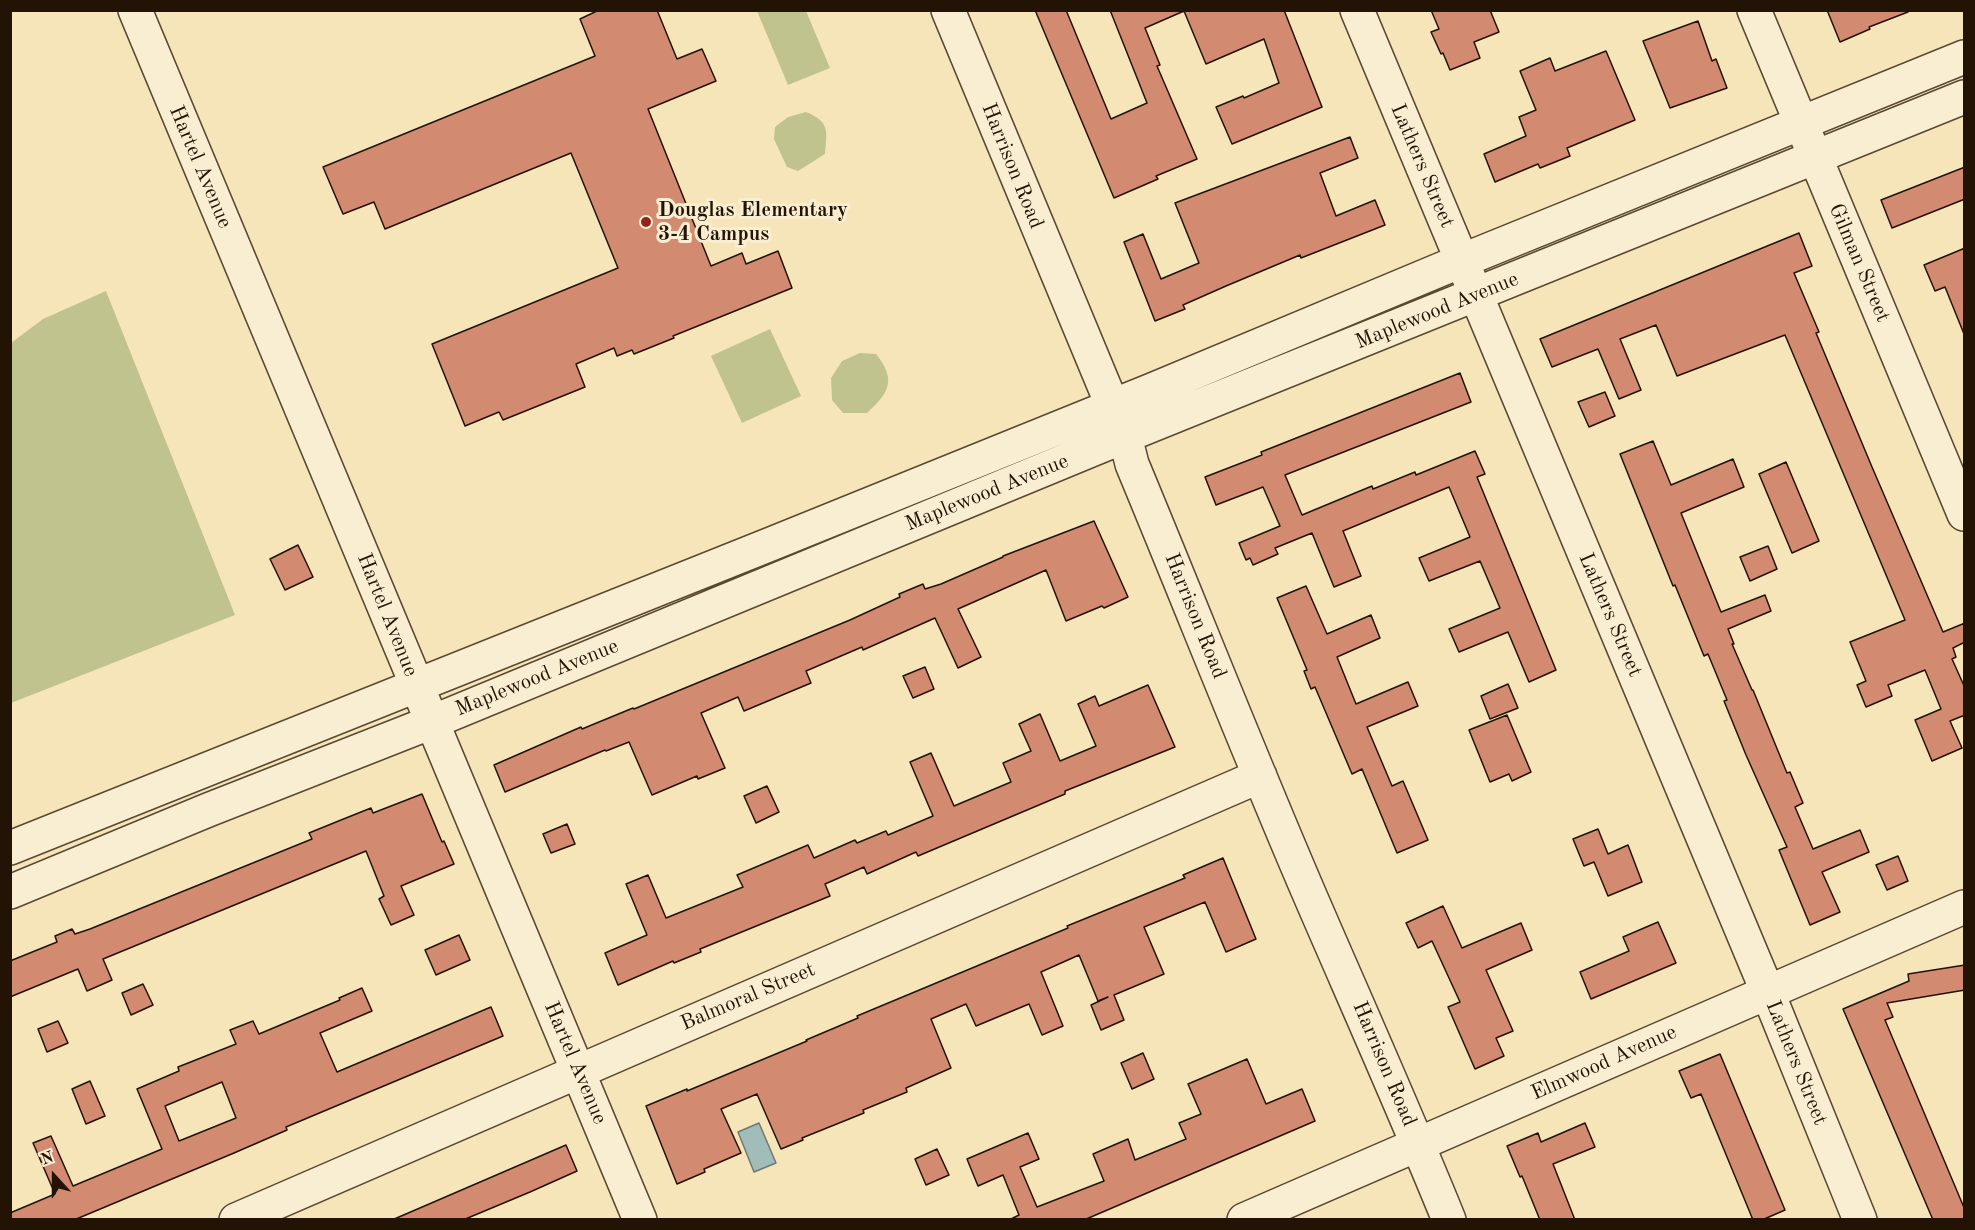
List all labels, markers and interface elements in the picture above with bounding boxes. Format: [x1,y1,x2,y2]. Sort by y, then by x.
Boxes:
street label: Harrison Road [975,99,1049,233]
street label: Lathers Street [1385,100,1459,232]
street label: Hartel Avenue [163,102,237,232]
place label: Douglas Elementary 3-4 Campus [658,197,848,247]
street label: Gilman Street [1823,200,1895,326]
marker: Douglas Elementary 3-4 Campus [639,215,653,229]
street label: Maplewood Avenue [1352,267,1522,355]
street label: Maplewood Avenue [902,449,1072,537]
street label: Harrison Road [1158,549,1232,683]
street label: Lathers Street [1573,549,1647,681]
street label: Hartel Avenue [351,550,423,680]
street label: Maplewood Avenue [452,634,622,722]
street label: Balmoral Street [677,957,819,1037]
street label: Lathers Street [1760,997,1832,1129]
street label: Hartel Avenue [538,998,612,1128]
street label: Harrison Road [1346,998,1422,1130]
street label: Elmwood Avenue [1527,1020,1681,1106]
north arrow [24,1146,84,1206]
text: N [39,1150,56,1169]

